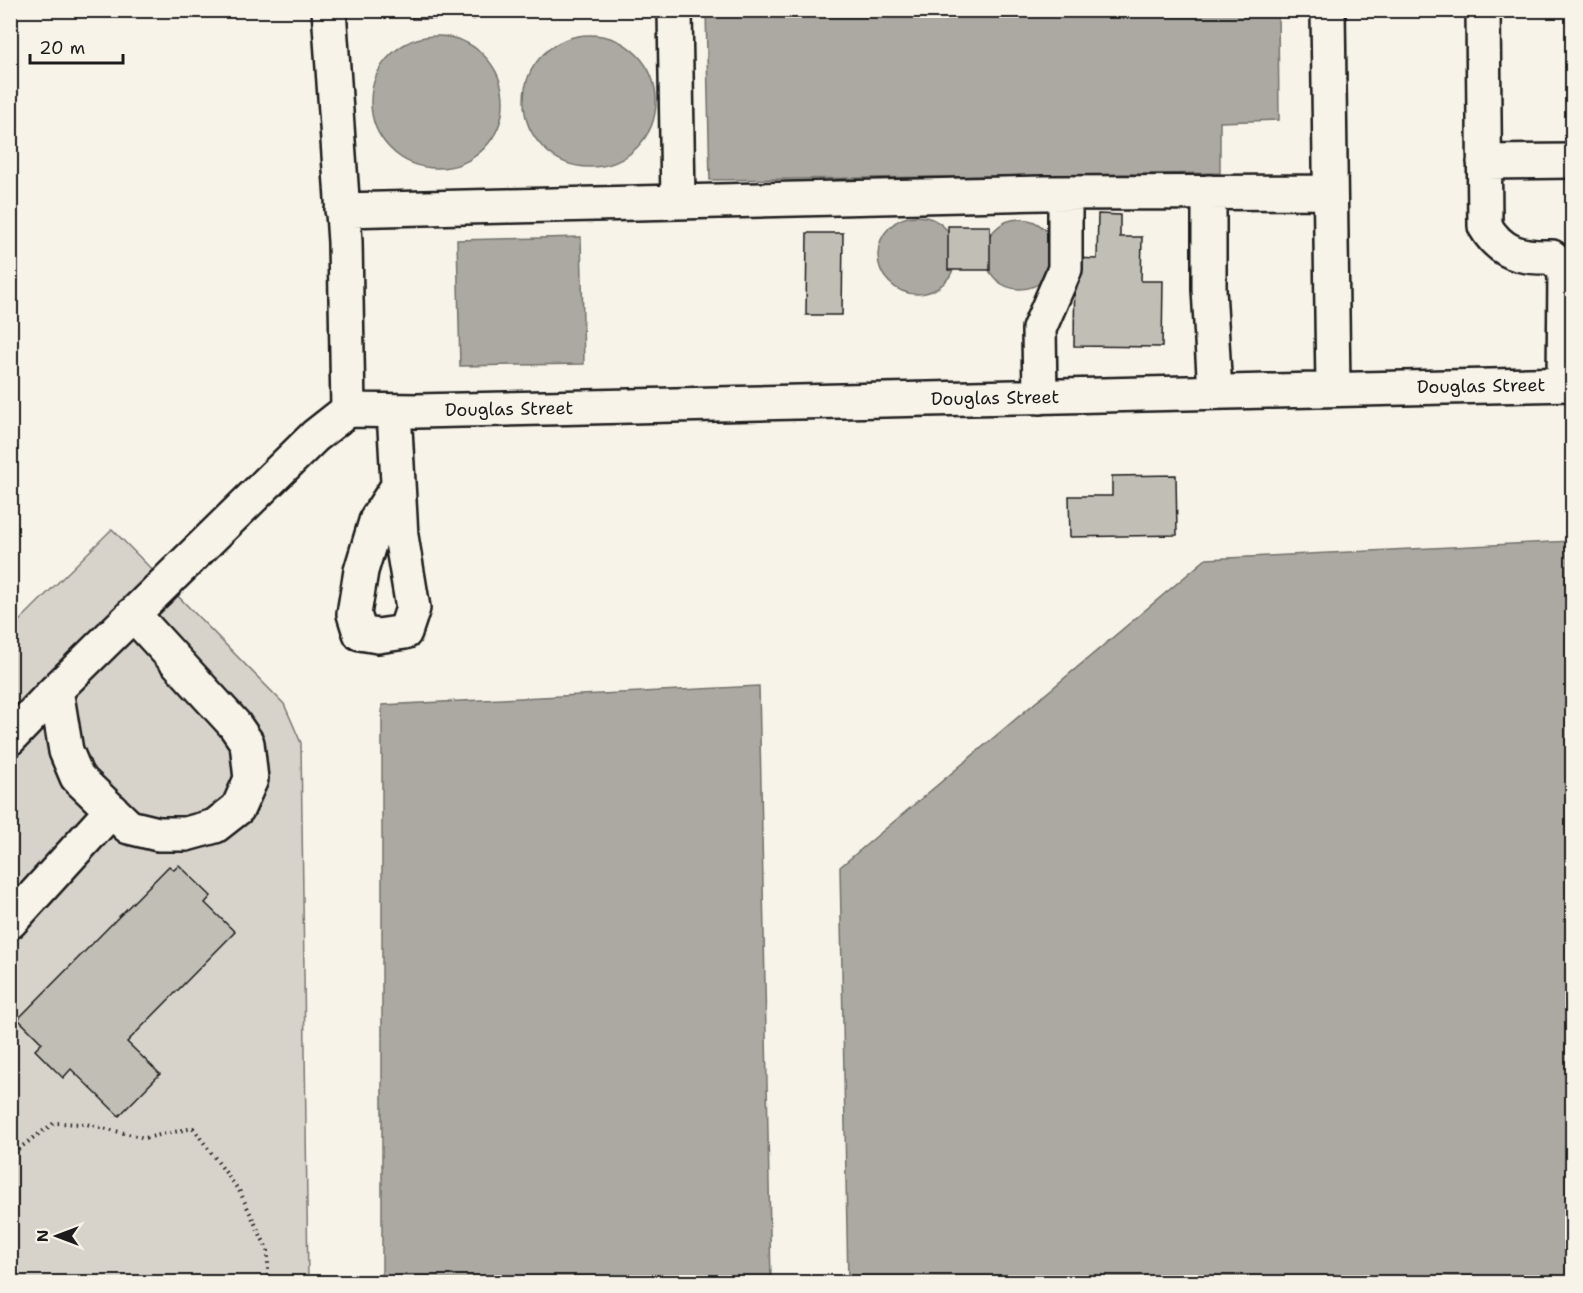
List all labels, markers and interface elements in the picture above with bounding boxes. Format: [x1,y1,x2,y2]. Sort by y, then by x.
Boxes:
scale bar [30,27,123,65]
text: 20 m [39,36,85,60]
street label: Douglas Street [1417,373,1546,399]
street label: Douglas Street [931,385,1060,411]
street label: Douglas Street [445,396,574,422]
north arrow [27,1206,87,1266]
text: N [32,1230,53,1242]

